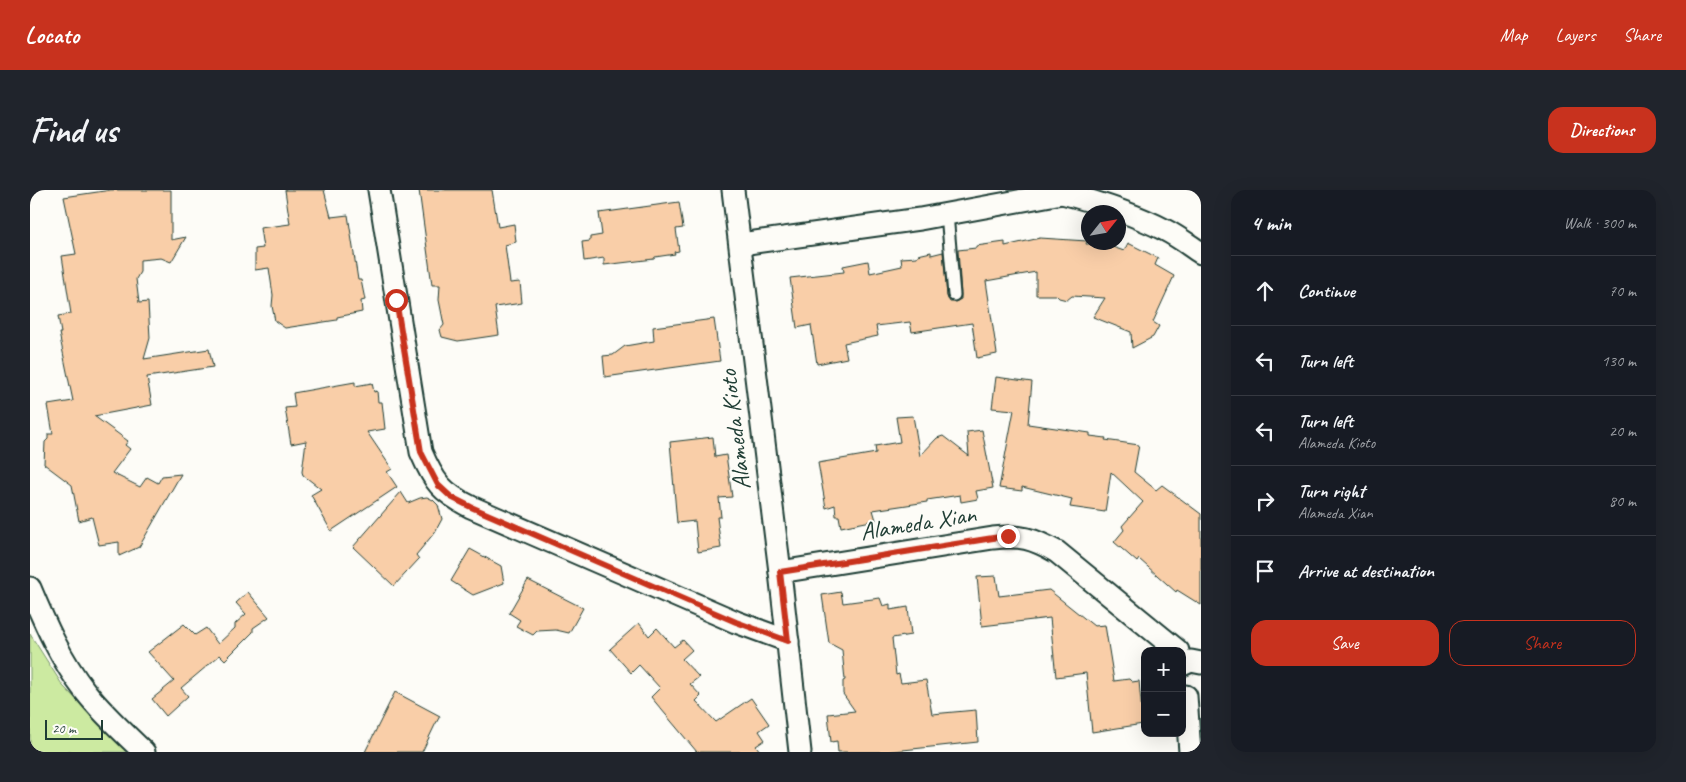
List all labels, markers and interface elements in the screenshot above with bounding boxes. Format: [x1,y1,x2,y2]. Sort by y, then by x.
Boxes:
text: Locato [25,20,79,50]
text: Map [1500,24,1528,46]
text: Layers [1556,24,1595,46]
text: Share [1623,24,1661,46]
button: Directions [1548,107,1656,153]
text: Find us [30,108,117,153]
north arrow [1081,205,1126,250]
text: 4 min [1251,210,1291,236]
text: Walk · 300 m [1564,213,1636,233]
icon: ahead [1251,277,1279,305]
text: Continue [1298,279,1355,303]
text: 70 m [1609,281,1636,301]
route start [385,289,408,312]
icon: left [1251,347,1279,375]
text: Turn left [1298,349,1353,373]
text: 130 m [1602,351,1636,371]
street label: Alameda Kioto [712,367,758,492]
text: Turn left [1298,409,1353,433]
icon: left [1251,417,1279,445]
text: 20 m [1609,421,1636,441]
text: Alameda Kioto [1298,433,1375,453]
text: Turn right [1298,479,1365,503]
icon: right [1251,487,1279,515]
text: 80 m [1609,491,1636,511]
street label: Alameda Xian [858,498,979,548]
text: Alameda Xian [1298,503,1373,523]
route end [997,525,1020,548]
icon: arrive [1251,557,1279,585]
text: Arrive at destination [1298,559,1434,583]
button: Save [1251,620,1439,666]
button: Share [1449,620,1636,666]
map controls [1141,647,1186,737]
button: + [1141,647,1186,692]
button: − [1141,692,1186,737]
scale bar [45,717,102,740]
text: 20 m [52,720,76,737]

